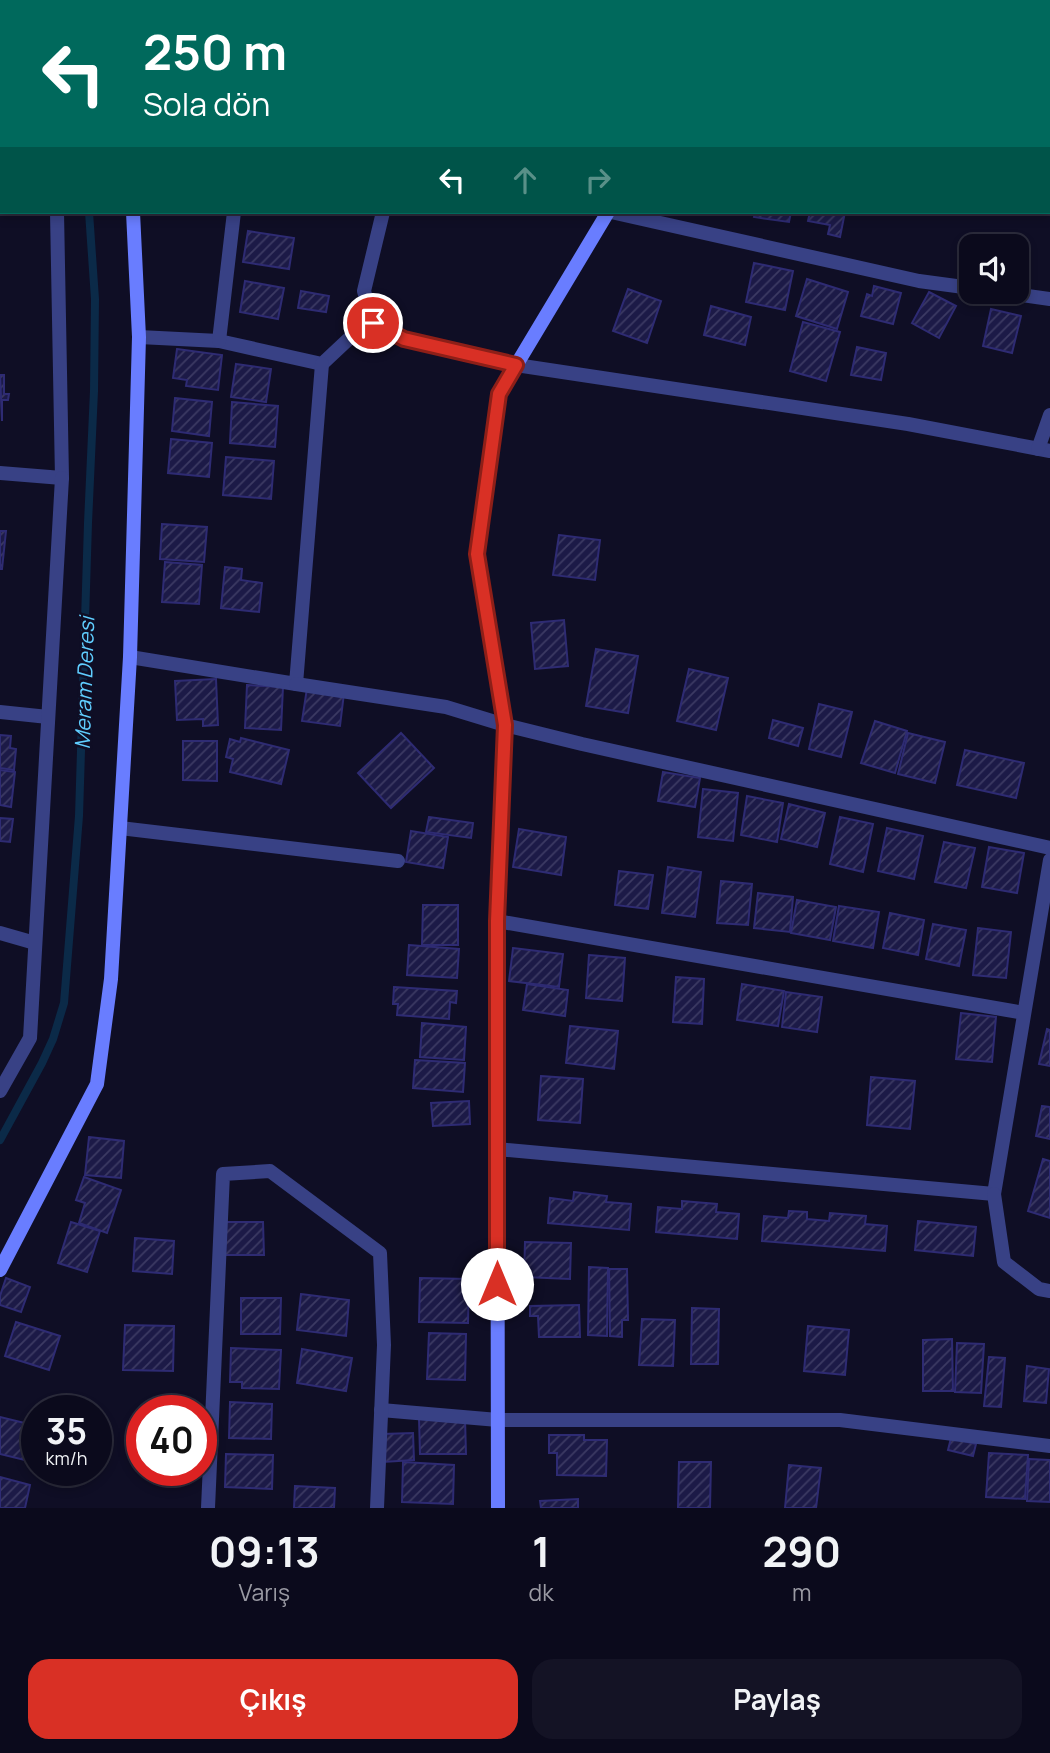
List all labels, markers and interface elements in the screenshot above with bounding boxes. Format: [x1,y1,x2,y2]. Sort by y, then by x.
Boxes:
text: 250 m [143,18,287,85]
icon: left [28,28,119,119]
text: Sola dön [143,82,270,126]
icon: left [433,161,471,199]
icon: ahead [506,161,544,199]
icon: right [579,161,617,199]
map controls [959,234,1029,304]
button: sound [959,234,1029,304]
pin [343,293,403,353]
icon: arrive [354,304,392,342]
water label: Meram Deresi [68,613,100,750]
position arrow [460,1247,534,1321]
speed limit sign: 40 [126,1395,217,1486]
text: 35 [46,1407,87,1455]
text: km/h [46,1446,87,1470]
text: 09:13 [209,1522,320,1580]
text: 1 [532,1522,550,1580]
text: 290 [762,1522,841,1580]
text: Varış [239,1576,290,1608]
text: dk [529,1576,554,1608]
text: m [792,1576,812,1608]
button: Çıkış [28,1659,518,1739]
button: Paylaş [532,1659,1022,1739]

